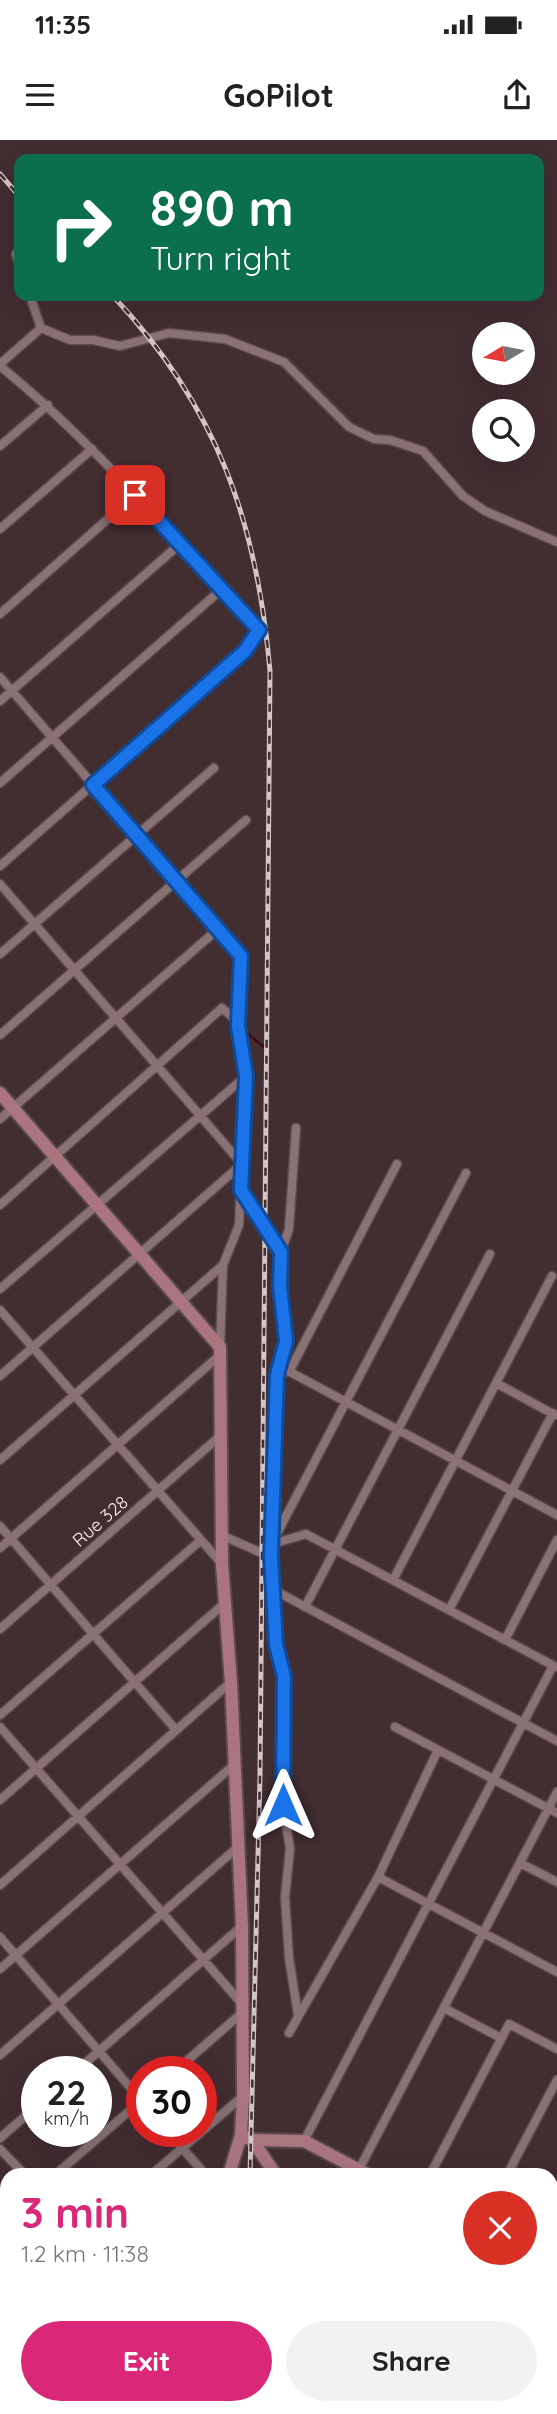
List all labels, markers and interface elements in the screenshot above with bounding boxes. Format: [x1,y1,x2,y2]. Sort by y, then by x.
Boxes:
text: 11:35 [35,8,91,41]
text: GoPilot [223,75,334,115]
icon: menu [21,76,59,114]
icon: share [498,76,536,114]
text: 890 m [150,177,294,238]
icon: right [35,182,126,273]
text: Turn right [150,238,291,278]
north arrow [472,322,536,385]
map controls [472,322,535,462]
button: search [472,399,535,462]
pin [105,465,165,525]
icon: arrive [116,476,154,514]
street label: Rue 328 [67,1491,133,1551]
position arrow [246,1768,320,1842]
speed limit sign: 30 [126,2056,217,2147]
text: 22 [47,2070,86,2114]
text: km/h [44,2107,89,2130]
text: 3 min [21,2186,129,2239]
button: close [463,2191,537,2265]
text: 1.2 km · 11:38 [21,2239,149,2268]
button: Exit [21,2321,272,2401]
button: Share [286,2321,537,2401]

